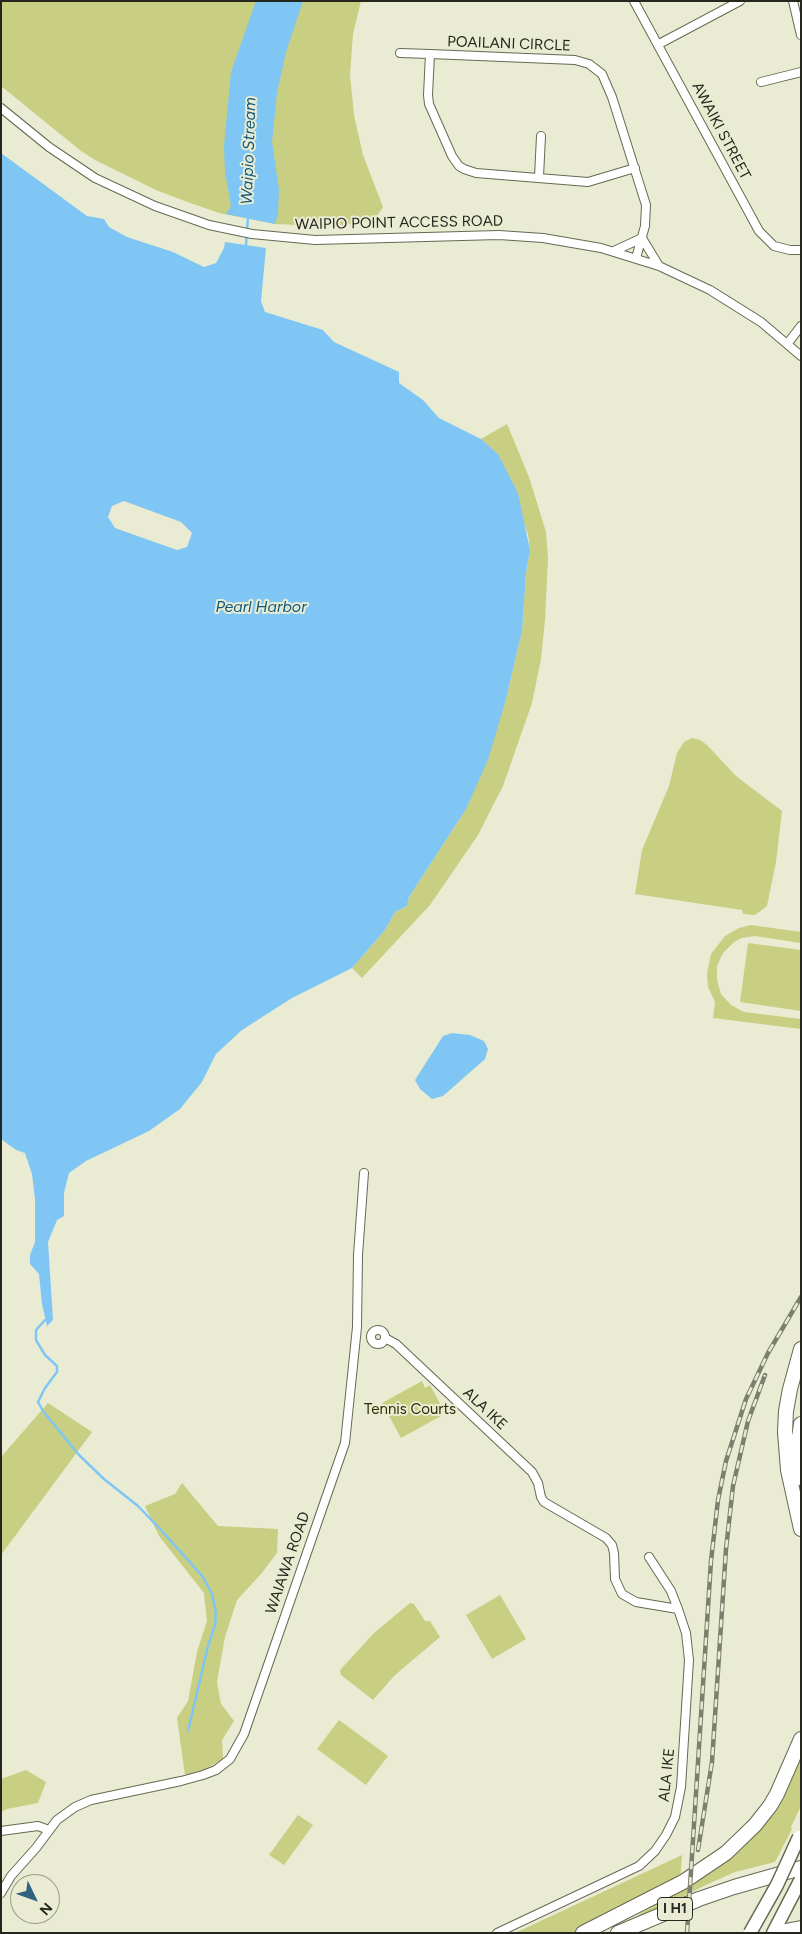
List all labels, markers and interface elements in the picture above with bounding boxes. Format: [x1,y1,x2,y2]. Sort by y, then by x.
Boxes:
street label: POAILANI CIRCLE [447,33,571,55]
street label: AWAIKI STREET [688,79,754,183]
water label: Waipio Stream [238,97,260,205]
street label: WAIPIO POINT ACCESS ROAD [295,212,503,234]
water label: Pearl Harbor [215,597,307,617]
street label: ALA IKE [459,1384,511,1434]
park label: Tennis Courts [364,1401,456,1419]
street label: WAIAWA ROAD [262,1509,314,1617]
street label: ALA IKE [655,1747,679,1803]
north arrow [10,1874,60,1924]
road number: I H1 [658,1898,692,1920]
text: N [36,1899,56,1918]

